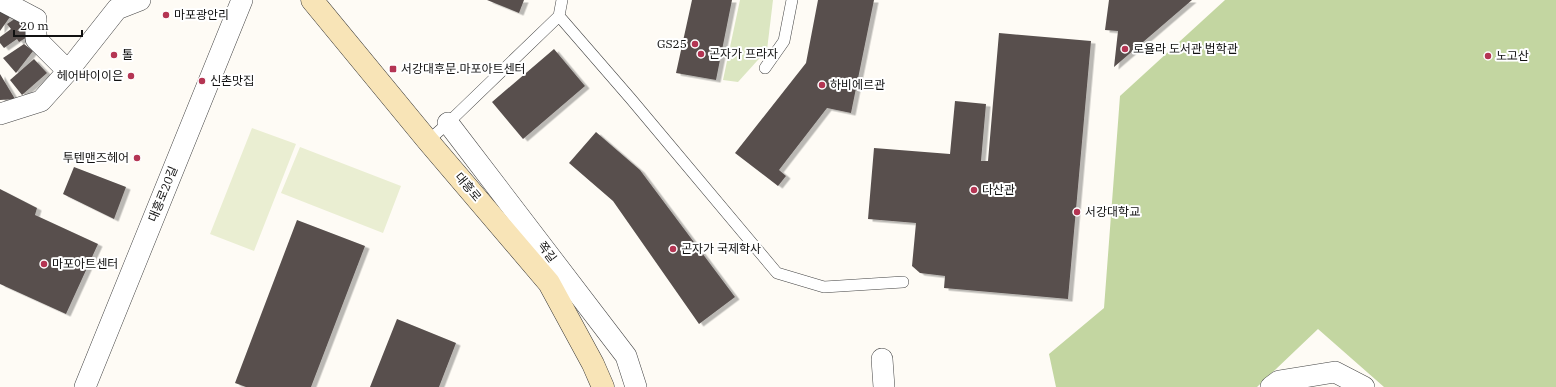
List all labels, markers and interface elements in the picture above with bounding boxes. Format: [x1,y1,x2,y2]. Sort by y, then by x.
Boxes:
place label: 마포광안리 [174,7,229,22]
marker: 마포광안리 [161,10,171,20]
scale bar [14,12,82,38]
text: 20 m [20,18,49,33]
place label: GS25 [657,36,687,51]
marker: GS25 [690,39,700,49]
place label: 로욜라 도서관 법학관 [1133,41,1238,56]
marker: 로욜라 도서관 법학관 [1120,44,1130,54]
place label: 곤자가 프라자 [709,46,778,61]
place label: 톨 [122,47,133,62]
place label: 노고산 [1496,48,1529,63]
marker: 곤자가 프라자 [696,49,706,59]
marker: 톨 [109,50,119,60]
marker: 노고산 [1483,51,1493,61]
place label: 서강대후문.마포아트센터 [401,61,526,76]
marker: 서강대후문.마포아트센터 [388,64,398,74]
place label: 헤어바이이은 [57,68,123,83]
marker: 헤어바이이은 [126,71,136,81]
place label: 신촌맛집 [210,73,254,88]
marker: 신촌맛집 [197,76,207,86]
place label: 하비에르관 [830,77,885,92]
marker: 하비에르관 [817,80,827,90]
place label: 투텐맨즈헤어 [63,150,129,165]
marker: 투텐맨즈헤어 [132,153,142,163]
street label: 대흥로20길 [145,164,180,224]
street label: 대흥로 [452,169,485,204]
place label: 다산관 [982,182,1015,197]
marker: 다산관 [969,185,979,195]
place label: 서강대학교 [1085,204,1140,219]
marker: 서강대학교 [1072,207,1082,217]
street label: 쪽길 [535,238,560,265]
place label: 곤자가 국제학사 [681,241,761,256]
marker: 곤자가 국제학사 [668,244,678,254]
place label: 마포아트센터 [52,256,118,271]
marker: 마포아트센터 [39,259,49,269]

